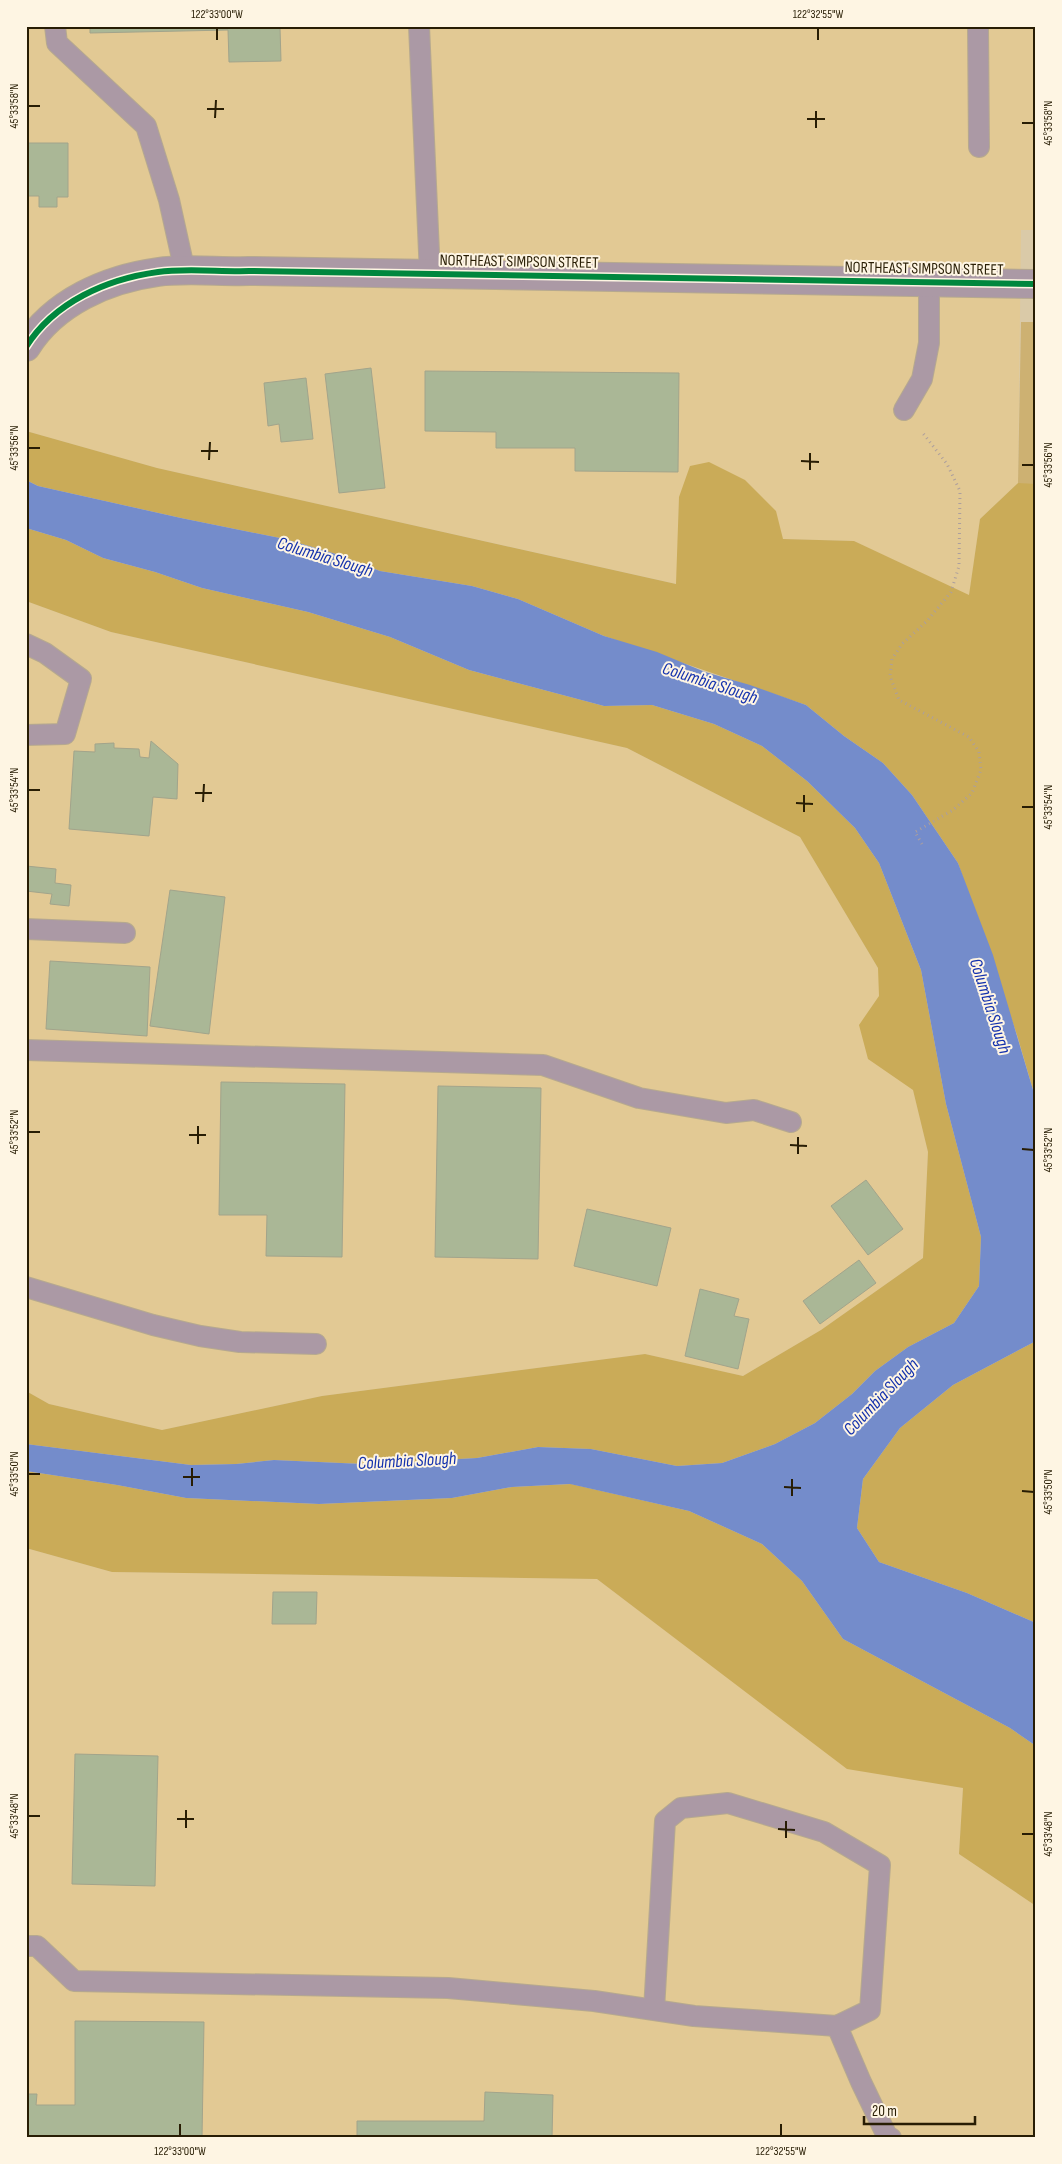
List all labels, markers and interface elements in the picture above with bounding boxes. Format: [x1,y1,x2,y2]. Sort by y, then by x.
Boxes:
text: 122°33'00"W [191,7,243,22]
text: 122°32'55"W [793,7,843,22]
text: 45°33'58"N [7,84,22,128]
text: 45°33'58"N [1041,101,1056,145]
street label: NORTHEAST SIMPSON STREET [439,251,599,273]
street label: NORTHEAST SIMPSON STREET [844,258,1004,280]
text: 45°33'56"N [7,425,22,471]
text: 45°33'56"N [1041,442,1056,488]
water label: Columbia Slough [275,533,376,582]
water label: Columbia Slough [660,658,761,708]
text: 45°33'54"N [7,768,22,812]
text: 45°33'54"N [1041,785,1056,829]
water label: Columbia Slough [965,956,1015,1057]
text: 45°33'52"N [7,1110,22,1154]
text: 45°33'52"N [1041,1128,1056,1172]
water label: Columbia Slough [839,1354,923,1440]
water label: Columbia Slough [357,1448,457,1474]
text: 45°33'50"N [7,1451,22,1497]
text: 45°33'50"N [1041,1469,1056,1515]
text: 45°33'48"N [7,1793,22,1839]
text: 45°33'48"N [1041,1811,1056,1857]
scale bar [864,2094,976,2126]
text: 20 m [872,2102,897,2121]
text: 122°33'00"W [154,2144,206,2159]
text: 122°32'55"W [756,2144,806,2159]

